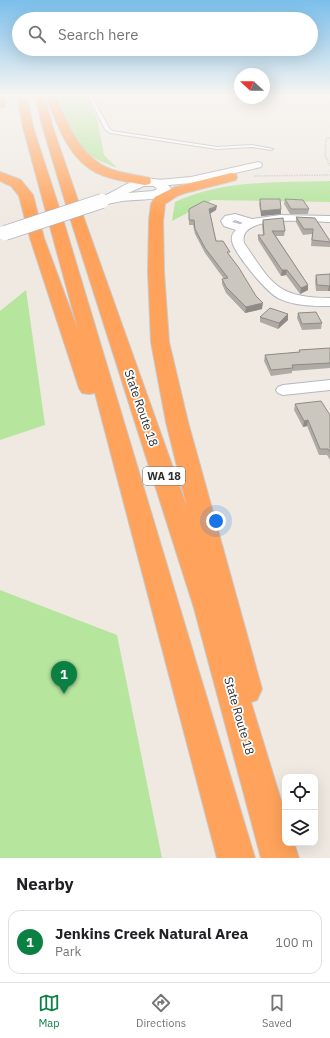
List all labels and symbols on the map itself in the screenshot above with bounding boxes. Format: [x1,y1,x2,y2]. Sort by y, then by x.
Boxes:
north arrow [234,68,270,104]
street label: State Route 18 [121,367,162,448]
road number: WA 18 [143,467,185,485]
your location [206,511,226,531]
pin: 1 [51,661,77,694]
street label: State Route 18 [221,675,258,756]

